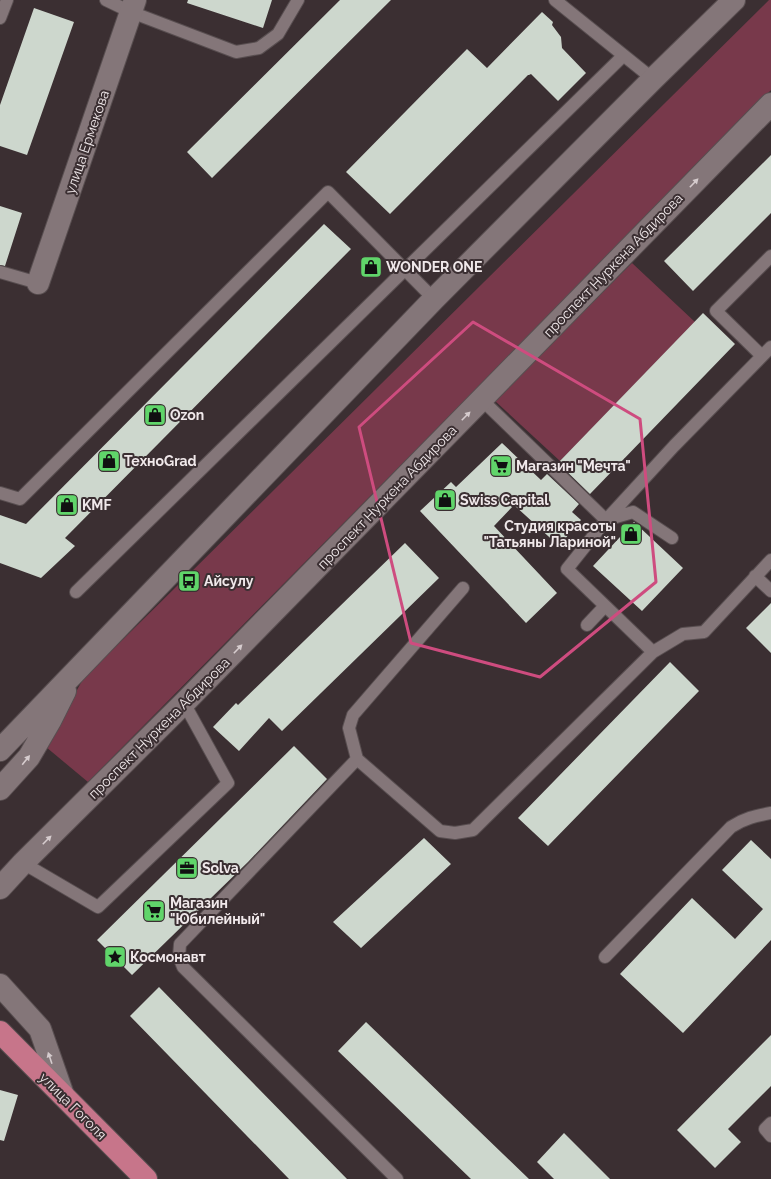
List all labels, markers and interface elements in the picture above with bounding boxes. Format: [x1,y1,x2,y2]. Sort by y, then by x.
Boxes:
street label: улица Ермекова [62,88,112,196]
one-way arrow [689,178,699,188]
street label: проспект Нуркена Абдирова [540,190,686,340]
shop icon: WONDER ONE [358,254,384,280]
place label: WONDER ONE [386,259,482,275]
shop icon: Ozon [142,402,168,428]
place label: Ozon [170,407,204,423]
one-way arrow [461,411,471,421]
street label: проспект Нуркена Абдирова [314,422,460,572]
shop icon: ТехноGrad [96,448,122,474]
place label: ТехноGrad [124,453,197,469]
supermarket icon: Магазин "Мечта" [488,453,514,479]
place label: Магазин "Мечта" [516,458,631,474]
shop icon: Swiss Capital [432,487,458,513]
shop icon: KMF [54,492,80,518]
place label: Swiss Capital [460,492,549,508]
place label: KMF [82,497,112,513]
place label: Студия красоты "Татьяны Лариной" [484,518,616,550]
shop icon: Студия красоты "Татьяны Лариной" [618,521,644,547]
bus stop icon: Айсулу [176,568,202,594]
place label: Айсулу [204,573,254,589]
one-way arrow [233,644,243,654]
street label: проспект Нуркена Абдирова [85,654,233,802]
one-way arrow [21,754,30,765]
one-way arrow [42,835,52,844]
office icon: Solva [174,855,200,881]
place label: Solva [202,860,239,876]
place label: Магазин "Юбилейный" [170,895,265,927]
supermarket icon: Магазин "Юбилейный" [141,898,167,924]
place icon: Космонавт [102,944,128,970]
place label: Космонавт [130,949,206,965]
one-way arrow [47,1052,53,1064]
street label: улица Гоголя [36,1069,110,1143]

